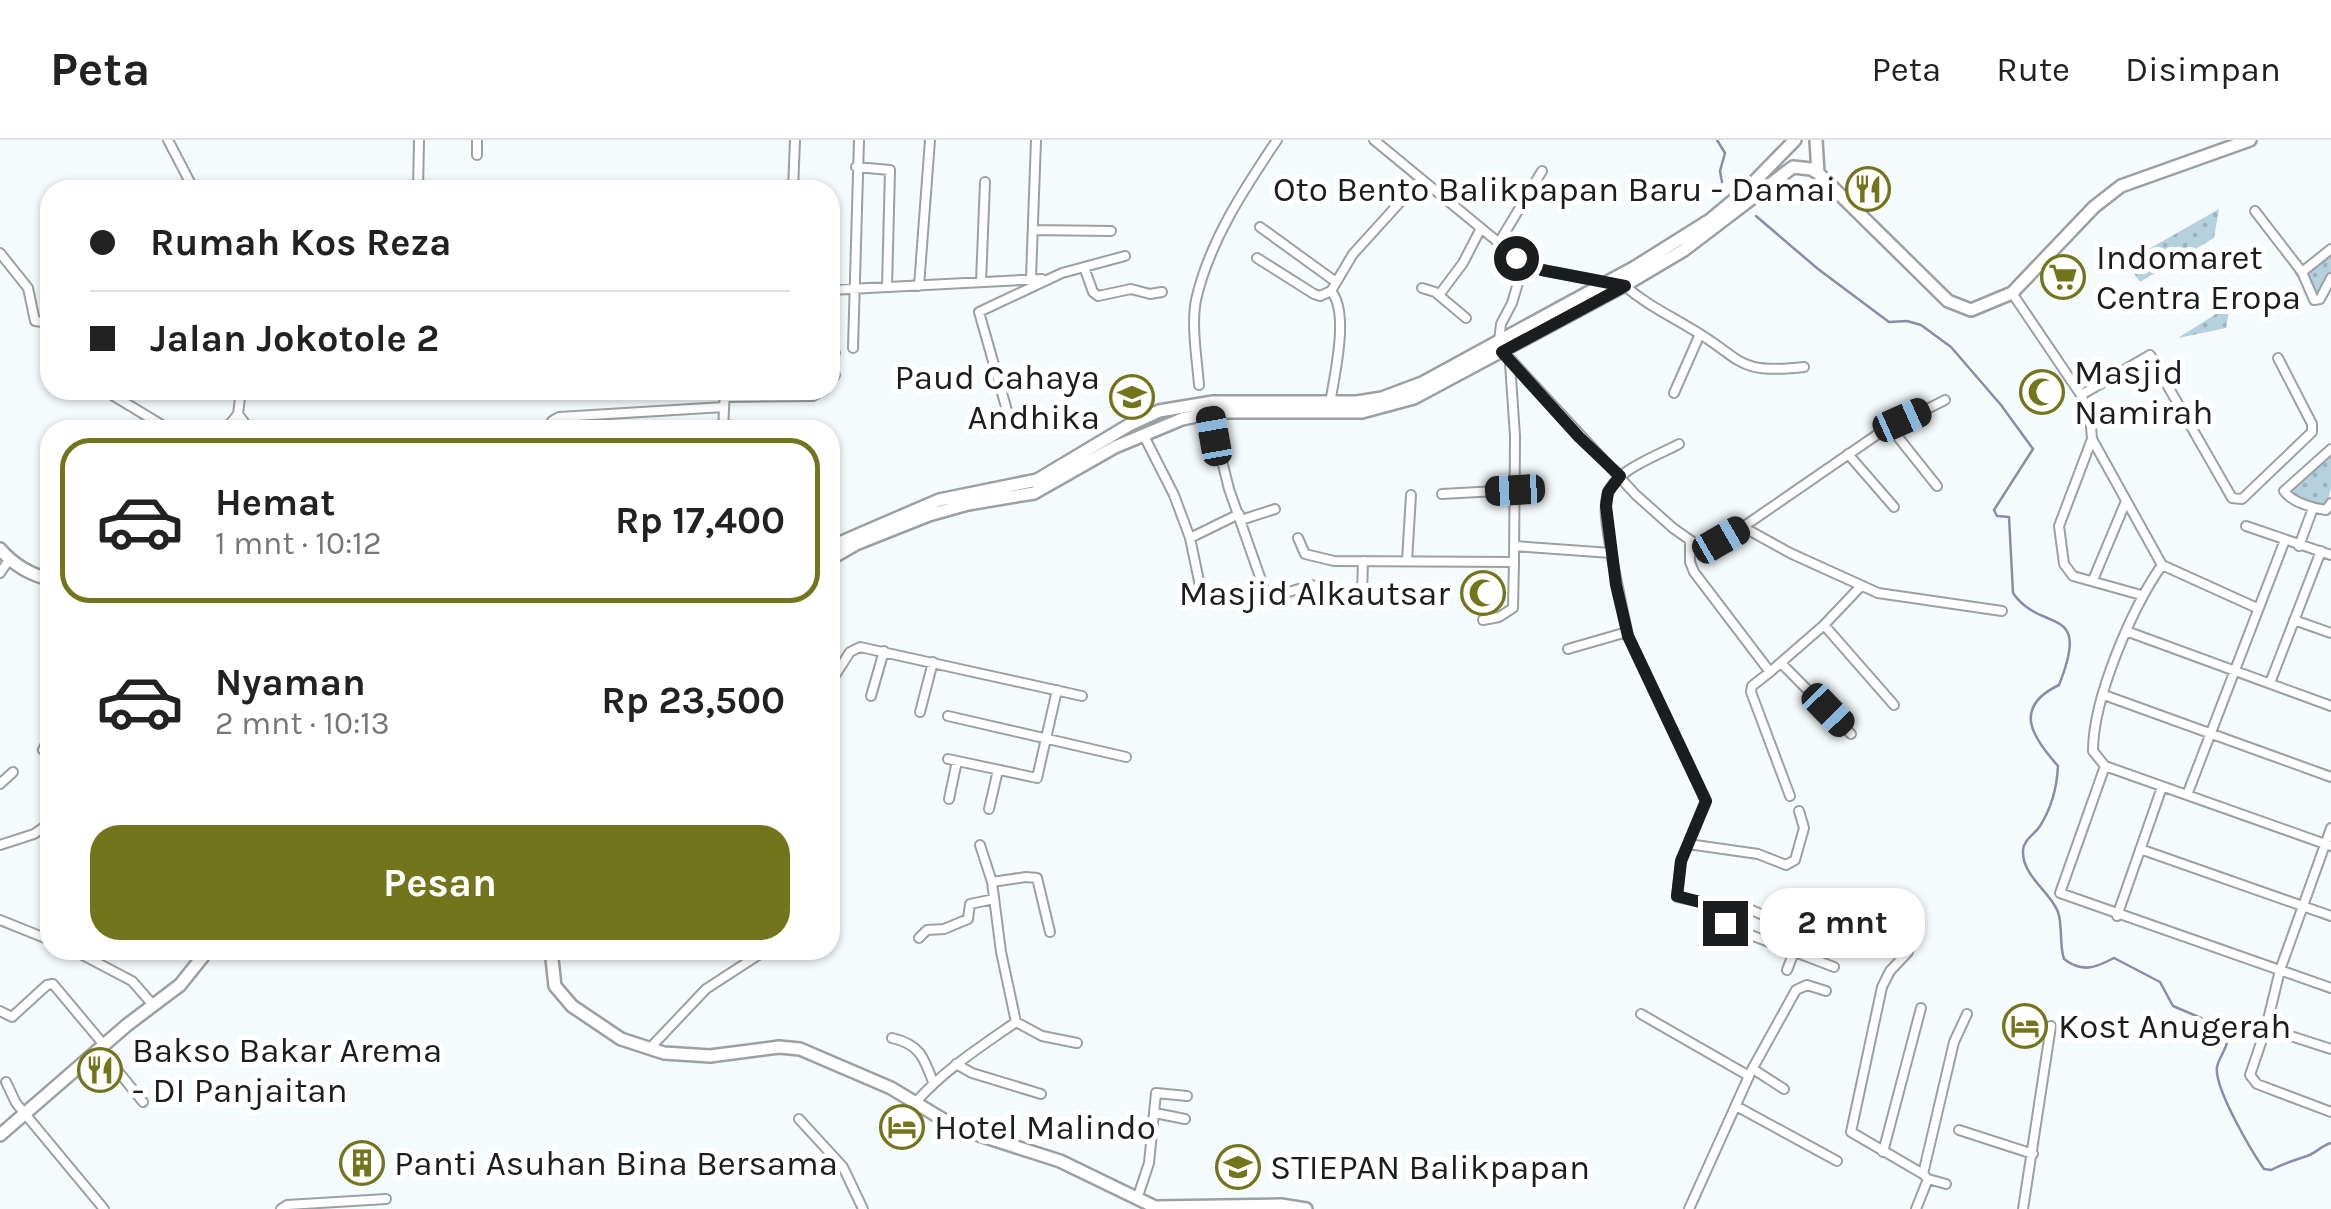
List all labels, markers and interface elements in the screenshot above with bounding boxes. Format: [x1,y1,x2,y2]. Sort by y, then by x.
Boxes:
text: Peta [50,41,150,97]
text: Peta [1872,49,1941,90]
text: Rute [1996,49,2070,90]
text: Disimpan [2125,49,2281,90]
restaurant icon: Oto Bento Balikpapan Baru - Damai [1845,166,1891,212]
place label: Oto Bento Balikpapan Baru - Damai [1273,169,1836,210]
text: Rumah Kos Reza [150,220,452,265]
route start [1494,236,1539,281]
place label: Indomaret Centra Eropa [2096,237,2301,318]
supermarket icon: Indomaret Centra Eropa [2040,254,2086,300]
text: Jalan Jokotole 2 [150,316,439,361]
place label: Masjid Namirah [2074,352,2213,433]
place label: Paud Cahaya Andhika [894,357,1100,438]
mosque icon: Masjid Namirah [2019,369,2065,415]
school or university icon: Paud Cahaya Andhika [1109,374,1155,420]
car [1868,394,1936,446]
car [1194,404,1234,468]
car [1484,473,1546,507]
icon: car [95,476,185,566]
text: Hemat [215,480,335,525]
text: Rp 17,400 [615,498,785,543]
car [1688,512,1754,568]
text: 1 mnt · 10:12 [215,525,381,562]
mosque icon: Masjid Alkautsar [1460,570,1506,616]
place label: Masjid Alkautsar [1179,573,1450,614]
icon: car [95,656,185,746]
text: Nyaman [215,660,366,705]
text: Rp 23,500 [601,678,785,723]
car [1796,678,1860,742]
text: 2 mnt · 10:13 [215,705,390,742]
button: Pesan [90,825,790,940]
callout: 2 mnt [1760,888,1925,958]
route end [1703,901,1748,946]
text: 2 mnt [1797,904,1888,941]
hotel icon: Kost Anugerah [2002,1003,2048,1049]
place label: Kost Anugerah [2058,1006,2291,1047]
place label: Bakso Bakar Arema - DI Panjaitan [132,1030,442,1111]
restaurant icon: Bakso Bakar Arema - DI Panjaitan [77,1047,123,1093]
hotel icon: Hotel Malindo [879,1104,925,1150]
place label: Hotel Malindo [934,1107,1156,1148]
building icon: Panti Asuhan Bina Bersama [339,1140,385,1186]
place label: Panti Asuhan Bina Bersama [394,1143,838,1184]
school or university icon: STIEPAN Balikpapan [1215,1144,1261,1190]
place label: STIEPAN Balikpapan [1270,1147,1590,1188]

